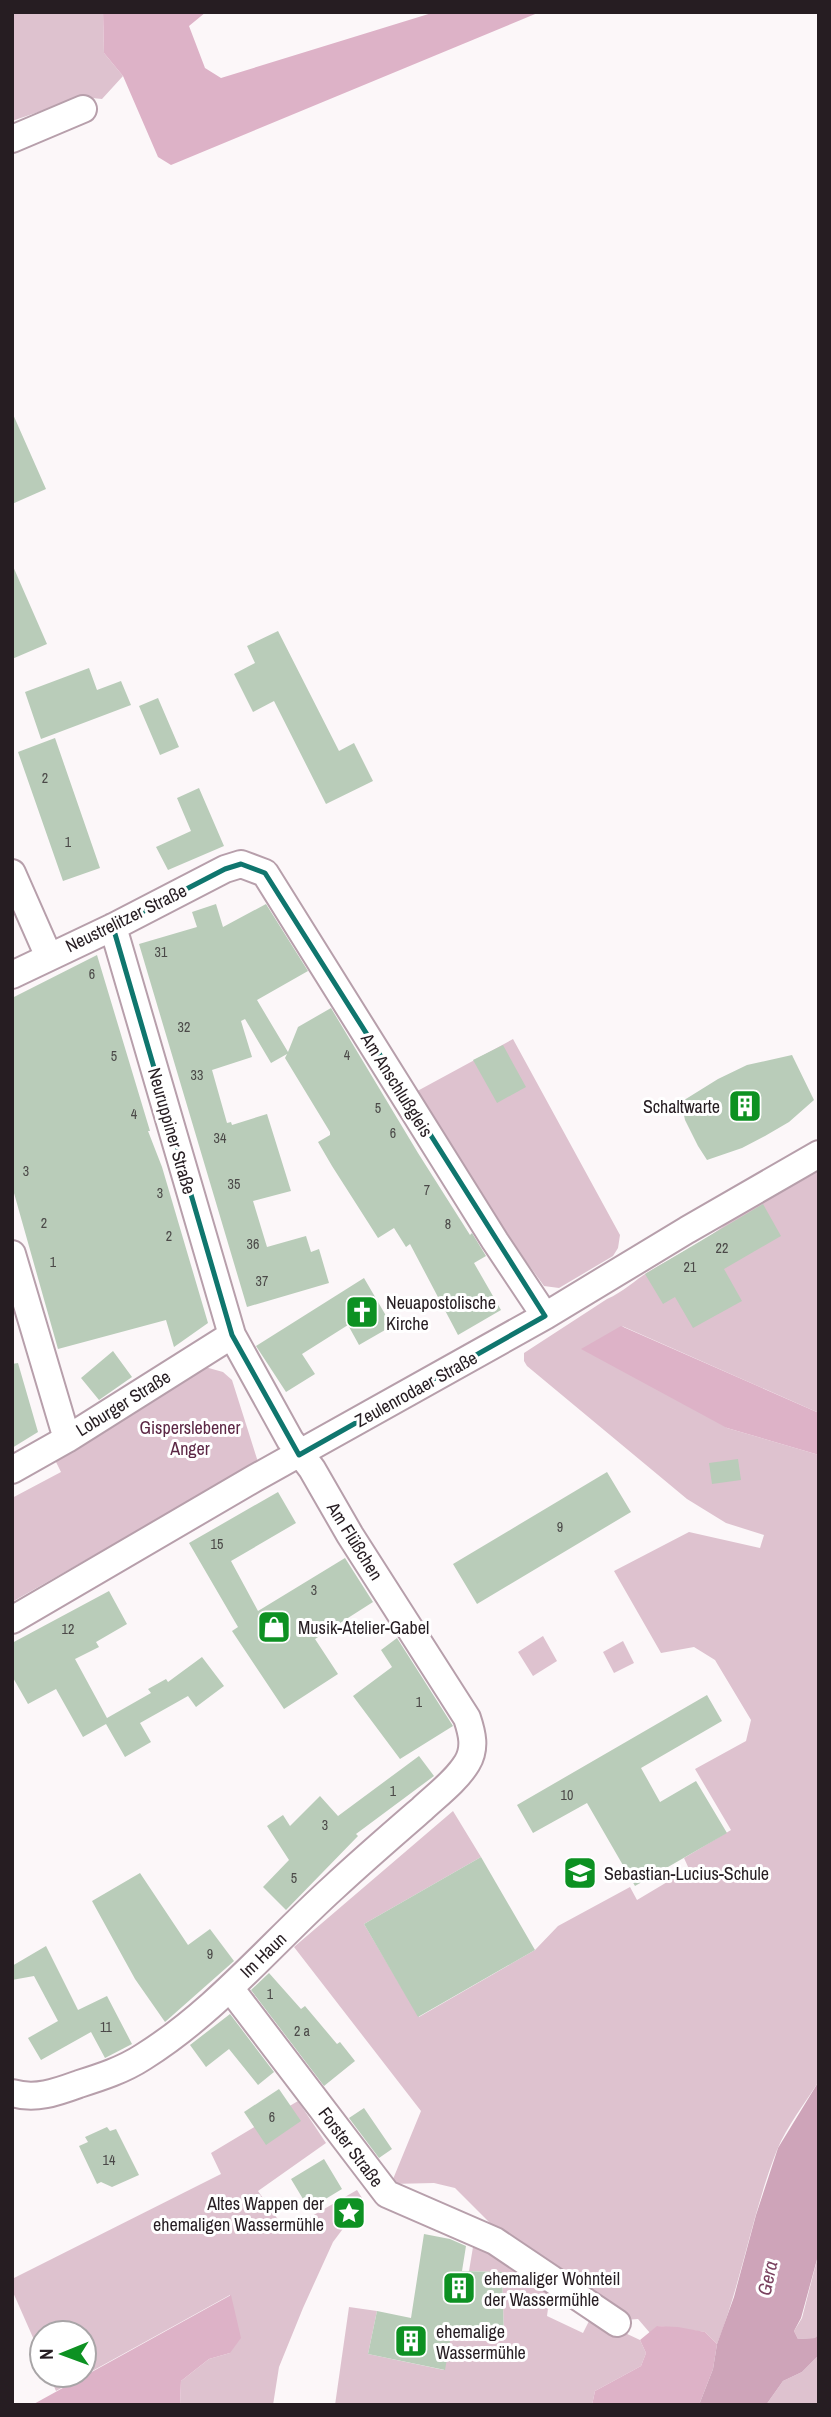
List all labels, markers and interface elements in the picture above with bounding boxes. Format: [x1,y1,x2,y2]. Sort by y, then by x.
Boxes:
house number: 2 [42,769,48,787]
house number: 1 [65,833,72,851]
street label: Neustrelitzer Straße [61,878,191,958]
house number: 31 [155,943,168,961]
house number: 6 [89,965,95,983]
house number: 32 [178,1018,190,1036]
street label: Am Anschlußgleis [355,1027,439,1142]
house number: 4 [344,1046,351,1064]
house number: 5 [111,1047,117,1065]
street label: Neuruppiner Straße [142,1065,202,1197]
house number: 33 [191,1066,203,1084]
building icon: Schaltwarte [726,1087,764,1125]
place label: Schaltwarte [643,1094,720,1119]
house number: 5 [375,1099,381,1117]
house number: 4 [131,1105,138,1123]
house number: 6 [390,1124,396,1142]
house number: 34 [214,1129,227,1147]
house number: 3 [23,1162,29,1180]
house number: 35 [228,1175,240,1193]
house number: 7 [424,1181,430,1199]
house number: 3 [157,1184,163,1202]
house number: 2 [41,1214,47,1232]
house number: 8 [445,1215,451,1233]
house number: 2 [166,1227,172,1245]
house number: 36 [247,1235,259,1253]
house number: 22 [716,1239,728,1257]
house number: 1 [50,1253,57,1271]
house number: 21 [684,1258,697,1276]
house number: 37 [256,1272,268,1290]
place label: Neuapostolische Kirche [386,1290,496,1336]
church icon: Neuapostolische Kirche [343,1293,381,1331]
street label: Zeulenrodaer Straße [350,1345,482,1433]
street label: Loburger Straße [71,1364,175,1442]
park label: Gisperslebener Anger [140,1415,241,1461]
street label: Am Flüßchen [321,1496,389,1585]
house number: 9 [557,1518,563,1536]
house number: 15 [211,1535,223,1553]
house number: 3 [311,1581,317,1599]
shop icon: Musik-Atelier-Gabel [255,1608,293,1646]
place label: Musik-Atelier-Gabel [298,1615,429,1640]
house number: 12 [62,1620,74,1638]
house number: 1 [416,1693,423,1711]
house number: 1 [390,1782,397,1800]
house number: 10 [561,1786,573,1804]
house number: 3 [322,1816,328,1834]
school or university icon: Sebastian-Lucius-Schule [561,1854,599,1892]
place label: Sebastian-Lucius-Schule [604,1861,769,1886]
house number: 5 [291,1869,297,1887]
street label: Im Haun [234,1927,292,1983]
house number: 9 [207,1945,213,1963]
house number: 1 [267,1985,274,2003]
house number: 11 [100,2018,113,2036]
house number: 2 a [294,2022,311,2040]
street label: Forster Straße [313,2102,389,2192]
house number: 6 [269,2108,275,2126]
house number: 14 [103,2151,116,2169]
place label: Altes Wappen der ehemaligen Wassermühle [153,2191,324,2237]
place icon: Altes Wappen der ehemaligen Wassermühle [330,2194,368,2232]
water label: Gera [751,2258,783,2298]
place label: ehemaliger Wohnteil der Wassermühle [484,2266,620,2312]
building icon: ehemaliger Wohnteil der Wassermühle [440,2269,478,2307]
north arrow [28,2319,98,2389]
place label: ehemalige Wassermühle [436,2319,526,2365]
building icon: ehemalige Wassermühle [392,2322,430,2360]
text: N [33,2348,59,2360]

